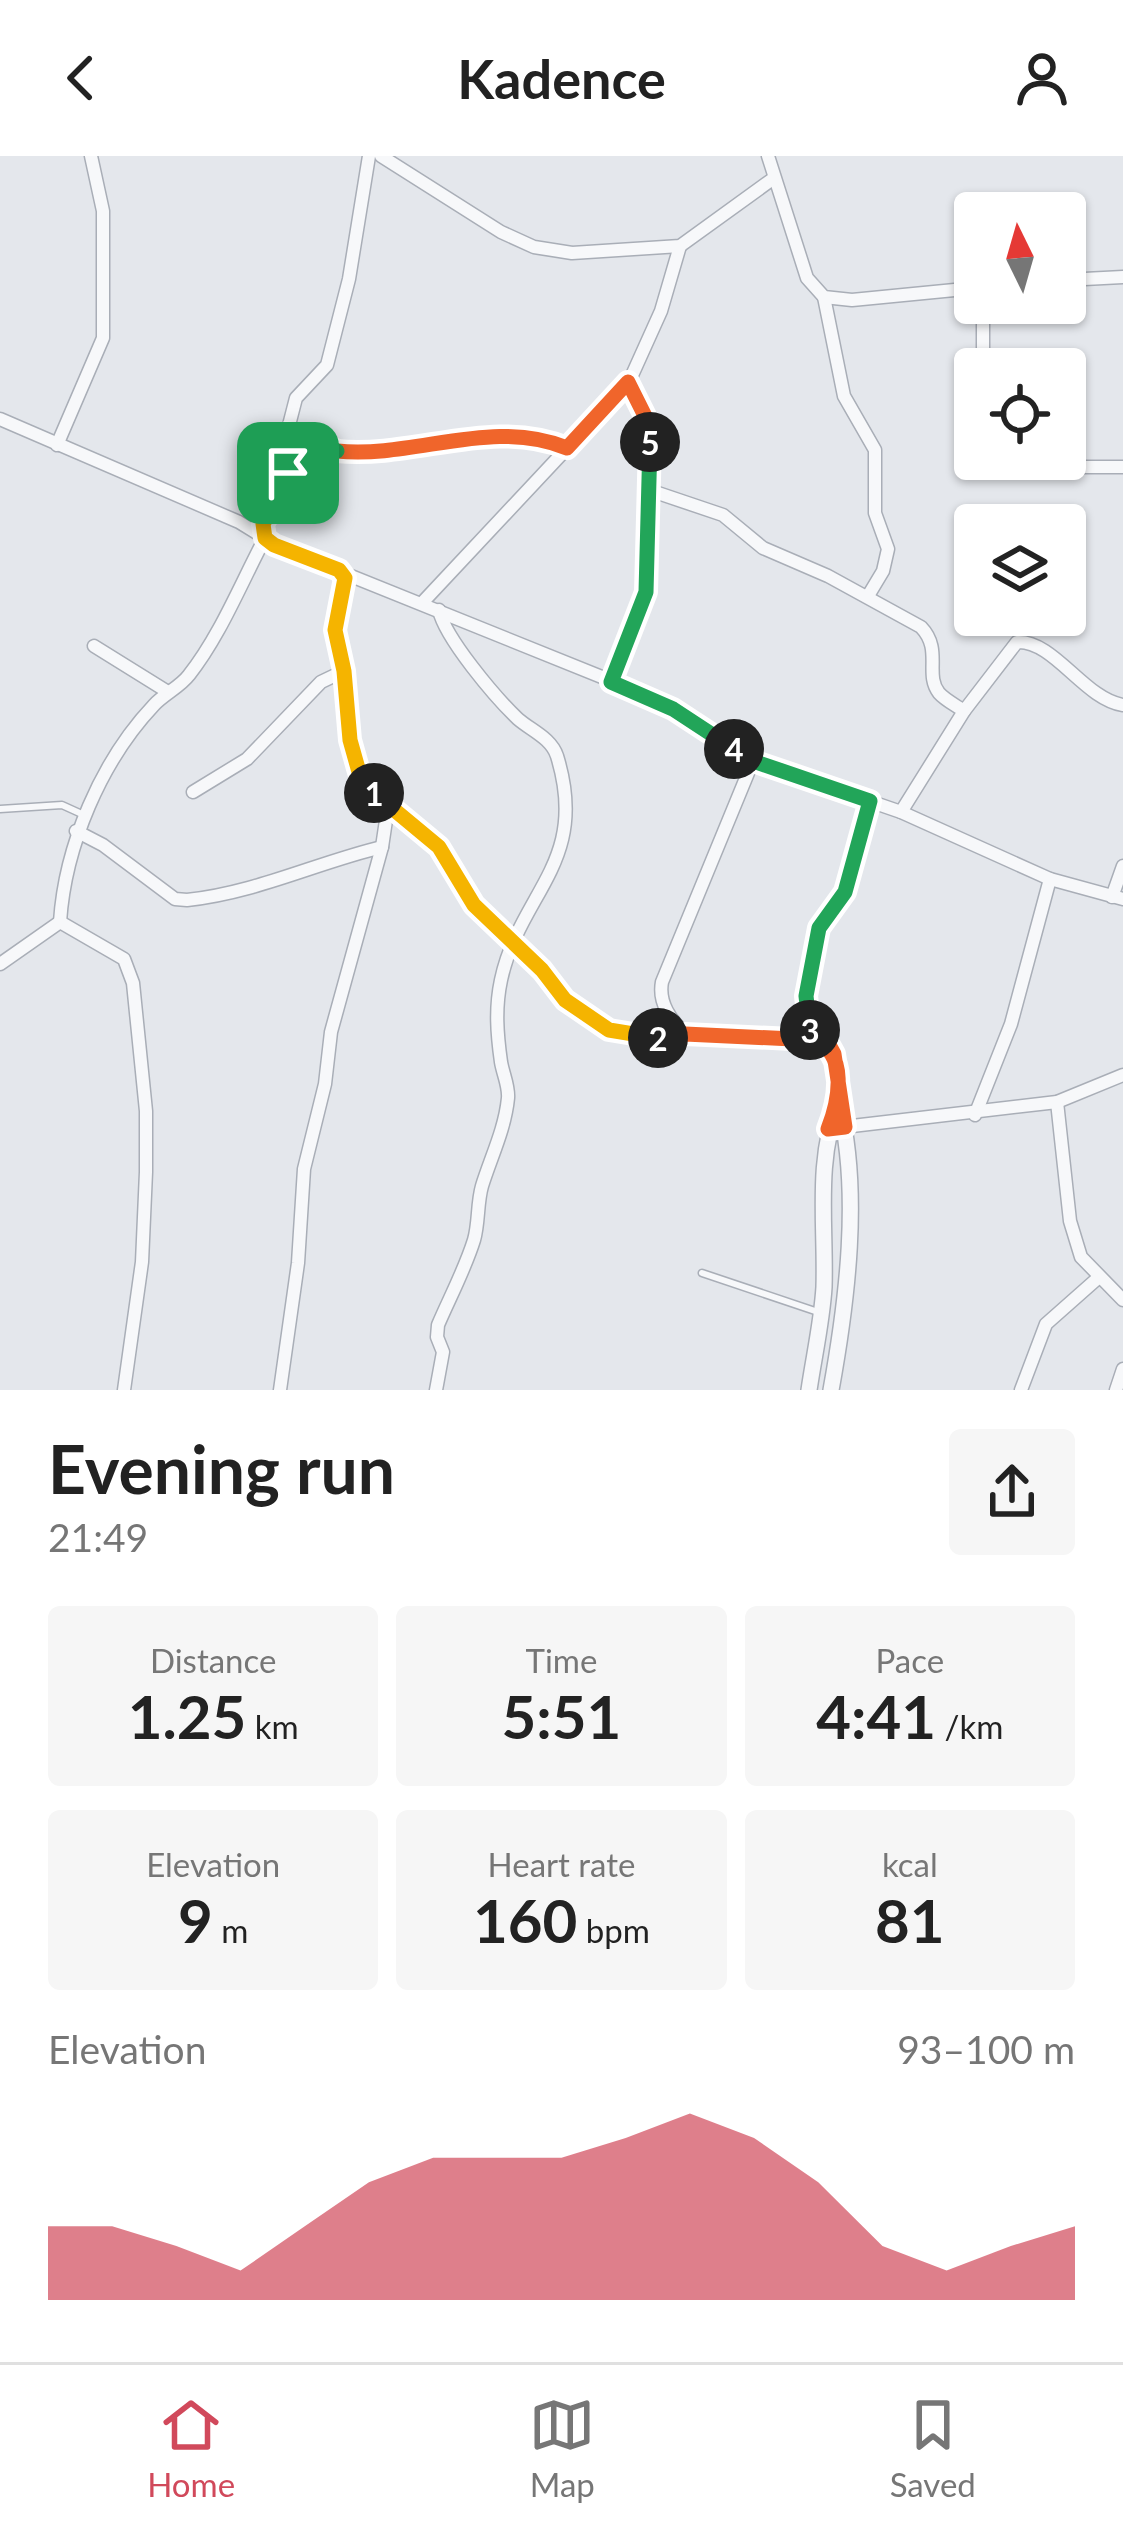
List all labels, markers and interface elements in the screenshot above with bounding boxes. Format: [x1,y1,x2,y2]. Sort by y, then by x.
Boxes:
icon: back [48,45,114,111]
icon: person [1009,45,1075,111]
text: Kadence [457,46,666,111]
north arrow [954,192,1086,324]
map controls [954,192,1086,636]
button: locate [954,348,1086,480]
pin: 5 [620,412,680,472]
pin [237,422,339,524]
text: 5 [640,422,660,462]
icon: arrive [255,440,321,506]
button: layers [954,504,1086,636]
pin: 4 [704,719,764,779]
text: 4 [724,729,744,769]
pin: 1 [344,763,404,823]
text: 1 [364,773,384,813]
pin: 3 [780,1000,840,1060]
pin: 2 [628,1008,688,1068]
text: 3 [800,1010,820,1050]
text: 2 [648,1018,668,1058]
text: Evening run [48,1429,395,1508]
button: share [949,1429,1075,1555]
text: 21:49 [48,1514,148,1560]
text: Distance [150,1640,276,1680]
text: Time [526,1640,597,1680]
text: Pace [876,1640,944,1680]
text: 1.25 [128,1680,246,1752]
text: 5:51 [502,1680,621,1752]
text: 4:41 [816,1680,936,1752]
text: km [246,1706,299,1746]
text: /km [936,1706,1003,1746]
text: Elevation [146,1844,280,1884]
text: Heart rate [488,1844,635,1884]
text: kcal [882,1844,938,1884]
text: 9 [178,1884,213,1956]
text: 160 [473,1884,577,1956]
text: 81 [875,1884,945,1956]
text: m [213,1910,248,1950]
text: bpm [577,1910,650,1950]
text: Elevation [48,2026,206,2072]
text: 93–100 m [897,2026,1075,2072]
tab: Home [147,2392,235,2504]
tab: Map [529,2392,595,2504]
tab: Saved [890,2392,976,2504]

